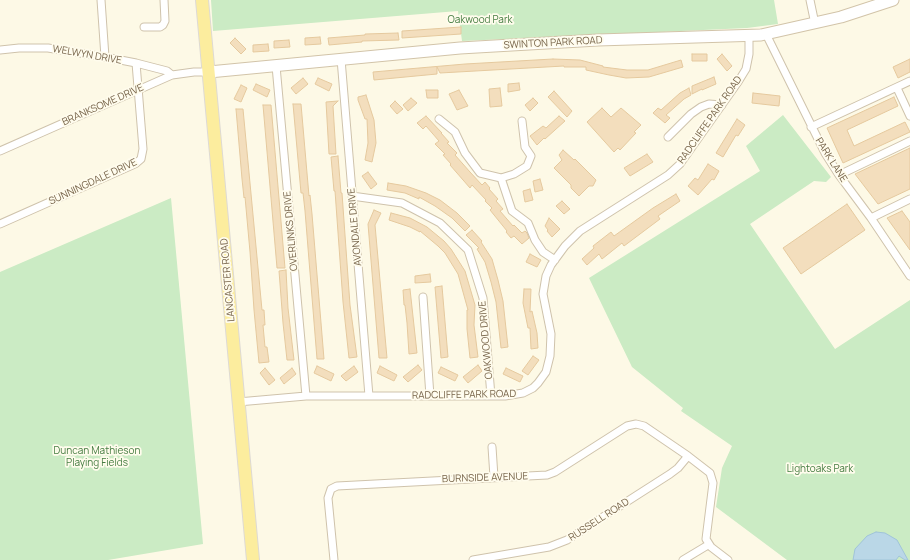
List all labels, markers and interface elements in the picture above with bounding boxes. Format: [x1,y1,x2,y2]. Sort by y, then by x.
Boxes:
park label: Oakwood Park [448,14,512,26]
street label: SWINTON PARK ROAD [503,34,603,52]
street label: WELWYN DRIVE [51,43,123,67]
street label: RADCLIFFE PARK ROAD [675,74,745,166]
street label: BRANKSOME DRIVE [60,82,146,128]
street label: PARK LANE [813,136,849,184]
street label: SUNNINGDALE DRIVE [47,156,139,208]
street label: AVONDALE DRIVE [346,187,364,267]
street label: OVERLINKS DRIVE [282,191,300,271]
street label: LANCASTER ROAD [218,238,238,322]
street label: OAKWOOD DRIVE [477,300,495,380]
street label: RADCLIFFE PARK ROAD [412,388,516,402]
park label: Duncan Mathieson Playing Fields [54,445,140,468]
park label: Lightoaks Park [787,463,853,475]
street label: BURNSIDE AVENUE [442,471,528,485]
street label: RUSSELL ROAD [566,496,632,544]

